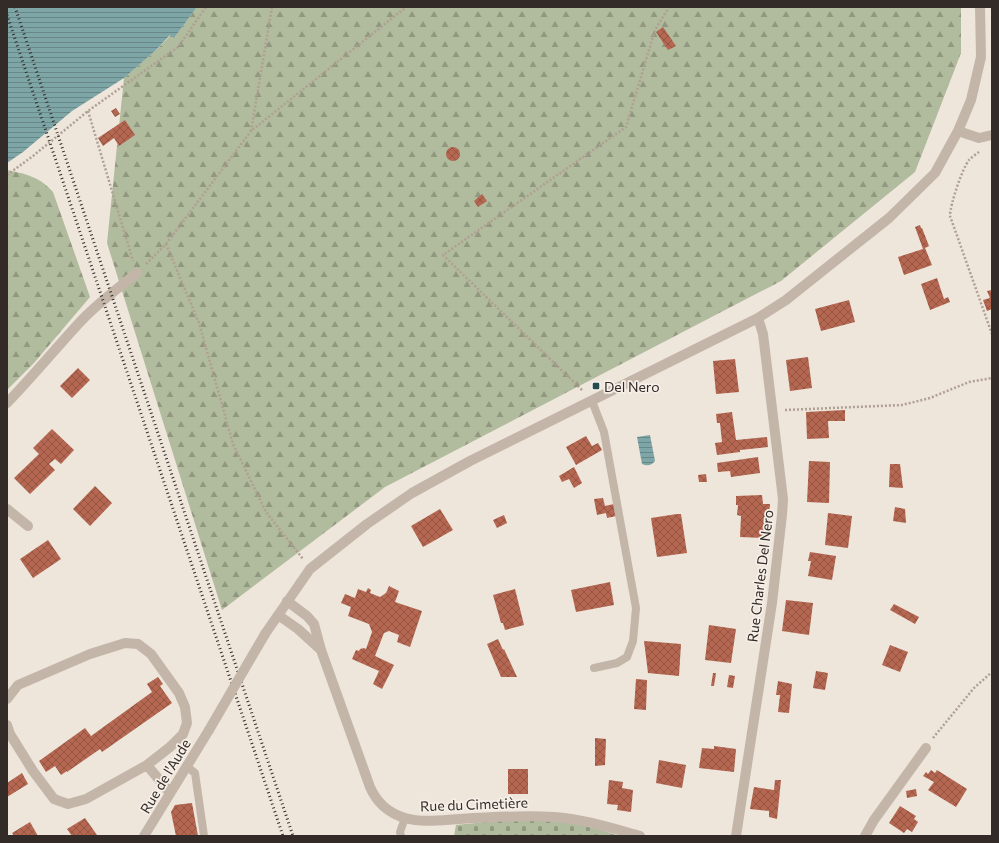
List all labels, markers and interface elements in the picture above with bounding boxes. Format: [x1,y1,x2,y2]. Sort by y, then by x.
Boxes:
place label: Del Nero [604,378,660,395]
marker: Del Nero [591,381,601,391]
street label: Rue Charles Del Nero [743,509,777,643]
street label: Rue de l'Aude [136,736,194,816]
street label: Rue du Cimetière [420,794,528,814]

